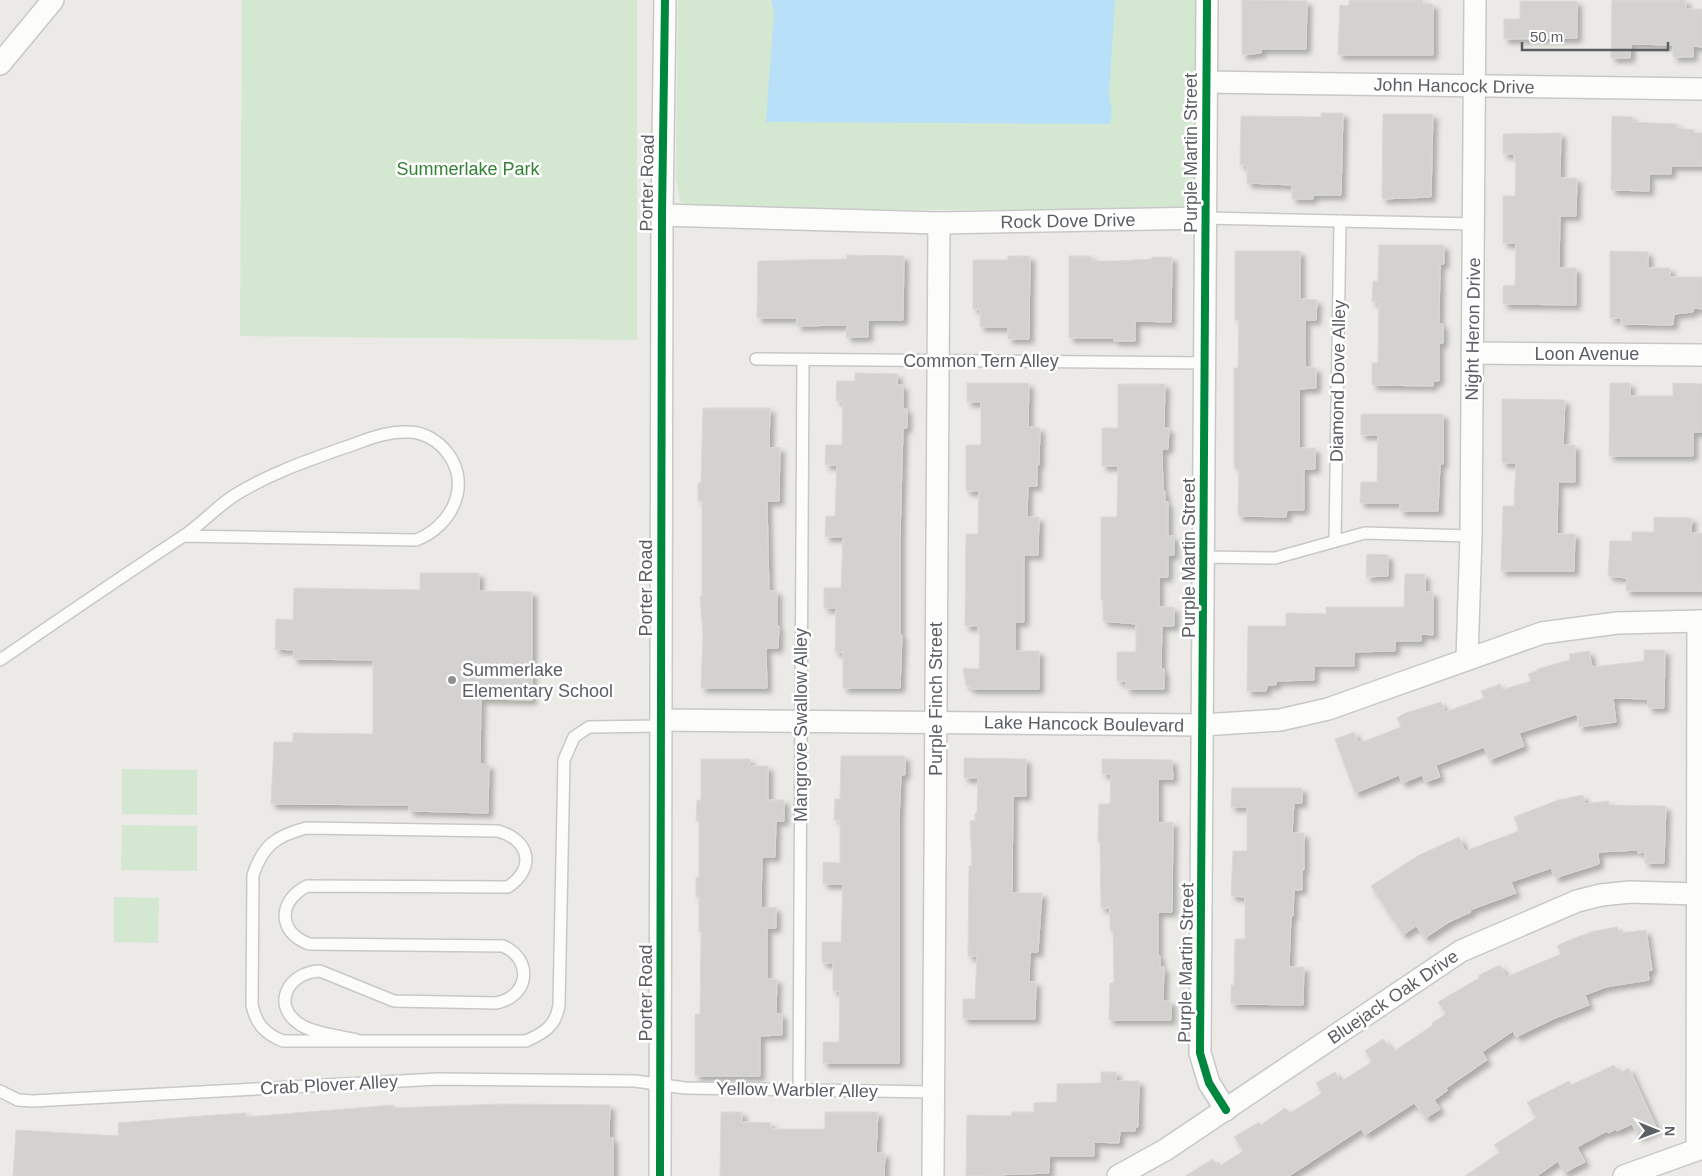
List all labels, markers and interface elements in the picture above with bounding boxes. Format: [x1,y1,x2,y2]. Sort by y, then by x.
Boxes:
scale bar [1522,20,1668,52]
text: 50 m [1530,28,1563,45]
street label: Purple Martin Street [1181,73,1201,233]
street label: John Hancock Drive [1373,75,1535,97]
street label: Porter Road [636,134,658,232]
park label: Summerlake Park [396,159,541,179]
street label: Rock Dove Drive [1000,210,1136,232]
street label: Night Heron Drive [1462,257,1484,401]
street label: Diamond Dove Alley [1327,300,1349,462]
street label: Loon Avenue [1535,344,1639,364]
street label: Common Tern Alley [903,351,1059,371]
street label: Purple Martin Street [1179,478,1199,638]
street label: Porter Road [636,539,656,637]
street label: Purple Finch Street [926,622,946,776]
street label: Mangrove Swallow Alley [791,628,811,822]
place label: Summerlake Elementary School [462,660,613,701]
marker: Summerlake Elementary School [446,674,458,686]
street label: Lake Hancock Boulevard [984,712,1184,736]
street label: Purple Martin Street [1175,883,1197,1043]
street label: Porter Road [636,944,656,1042]
street label: Bluejack Oak Drive [1324,946,1462,1048]
street label: Crab Plover Alley [260,1071,398,1099]
street label: Yellow Warbler Alley [716,1079,878,1101]
north arrow [1632,1106,1682,1156]
text: N [1662,1126,1678,1136]

